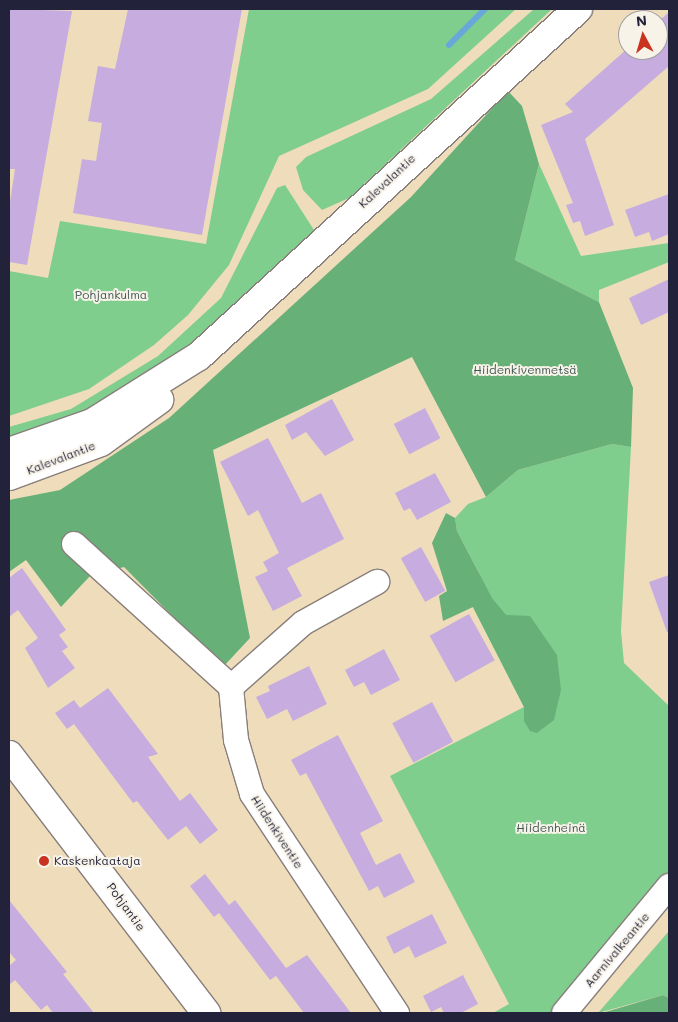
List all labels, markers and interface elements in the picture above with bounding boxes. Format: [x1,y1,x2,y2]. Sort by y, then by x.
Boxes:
north arrow [618,10,668,60]
text: N [635,11,648,31]
street label: Kalevalantie [356,151,418,211]
park label: Pohjankulma [75,288,147,302]
park label: Hiidenkivenmetsä [473,363,577,377]
street label: Kalevalantie [25,438,97,478]
street label: Hiidenkiventie [248,793,306,871]
park label: Hiidenheinä [516,821,586,835]
place label: Kaskenkaataja [54,854,141,868]
marker: Kaskenkaataja [38,855,50,867]
street label: Pohjantie [104,880,148,934]
street label: Aarnivalkeantie [582,910,652,990]

